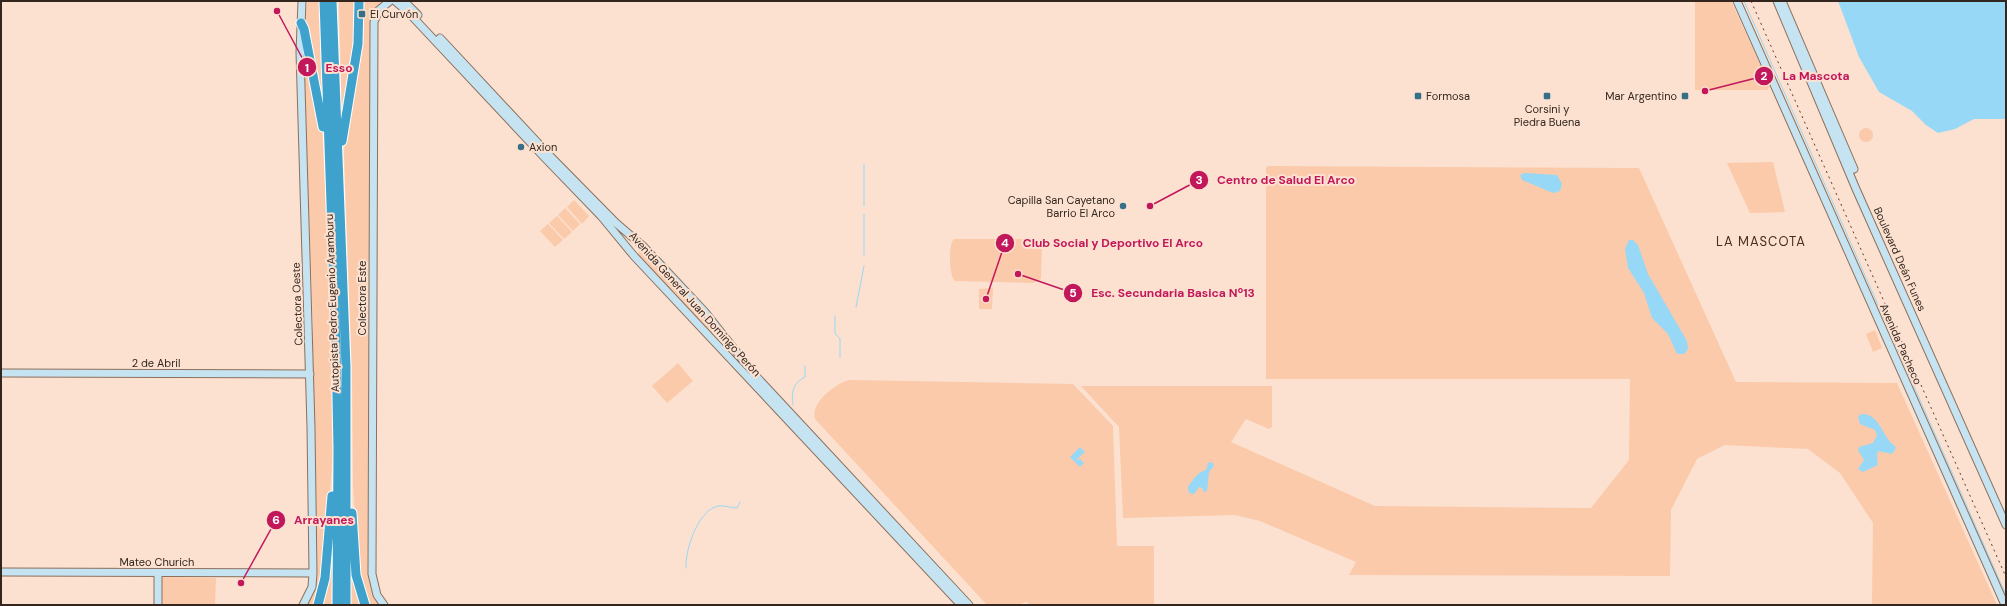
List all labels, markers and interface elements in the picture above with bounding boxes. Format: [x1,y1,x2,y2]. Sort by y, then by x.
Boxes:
place label: El Curvón [370,7,418,21]
marker: El Curvón [357,9,367,19]
callout: Esso [297,55,361,79]
text: 1 [305,60,309,76]
text: Esso [325,60,353,76]
callout: La Mascota [1754,64,1857,88]
text: 2 [1761,68,1768,84]
text: La Mascota [1782,68,1850,84]
place label: Formosa [1426,89,1470,103]
place label: Mar Argentino [1605,89,1677,103]
marker: Formosa [1413,91,1423,101]
marker: Corsini y Piedra Buena [1542,91,1552,101]
marker: Mar Argentino [1680,91,1690,101]
place label: Corsini y Piedra Buena [1514,102,1580,129]
place label: Axion [529,140,557,154]
marker: Axion [516,142,526,152]
callout: Centro de Salud El Arco [1189,168,1363,192]
text: 3 [1195,172,1203,188]
text: Centro de Salud El Arco [1217,172,1355,188]
place label: Capilla San Cayetano Barrio El Arco [1008,193,1115,220]
marker: Capilla San Cayetano Barrio El Arco [1118,201,1128,211]
street label: Boulevard Deán Funes [1871,205,1929,313]
street label: Autopista Pedro Eugenio Aramburu [322,214,342,392]
street label: Avenida General Juan Domingo Perón [626,229,764,379]
callout: Club Social y Deportivo El Arco [995,231,1211,255]
district label: LA MASCOTA [1716,233,1806,250]
text: 4 [1001,235,1009,251]
text: Club Social y Deportivo El Arco [1023,235,1203,251]
street label: Colectora Este [355,261,369,335]
street label: Colectora Oeste [289,262,305,346]
callout: Esc. Secundaria Basica Nº13 [1063,281,1263,305]
text: 5 [1069,285,1077,301]
text: Esc. Secundaria Basica Nº13 [1091,285,1255,301]
street label: Avenida Pacheco [1877,301,1925,387]
street label: 2 de Abril [132,356,180,370]
callout: Arrayanes [266,508,362,532]
text: 6 [272,512,280,528]
text: Arrayanes [294,512,354,528]
street label: Mateo Churich [120,555,194,569]

